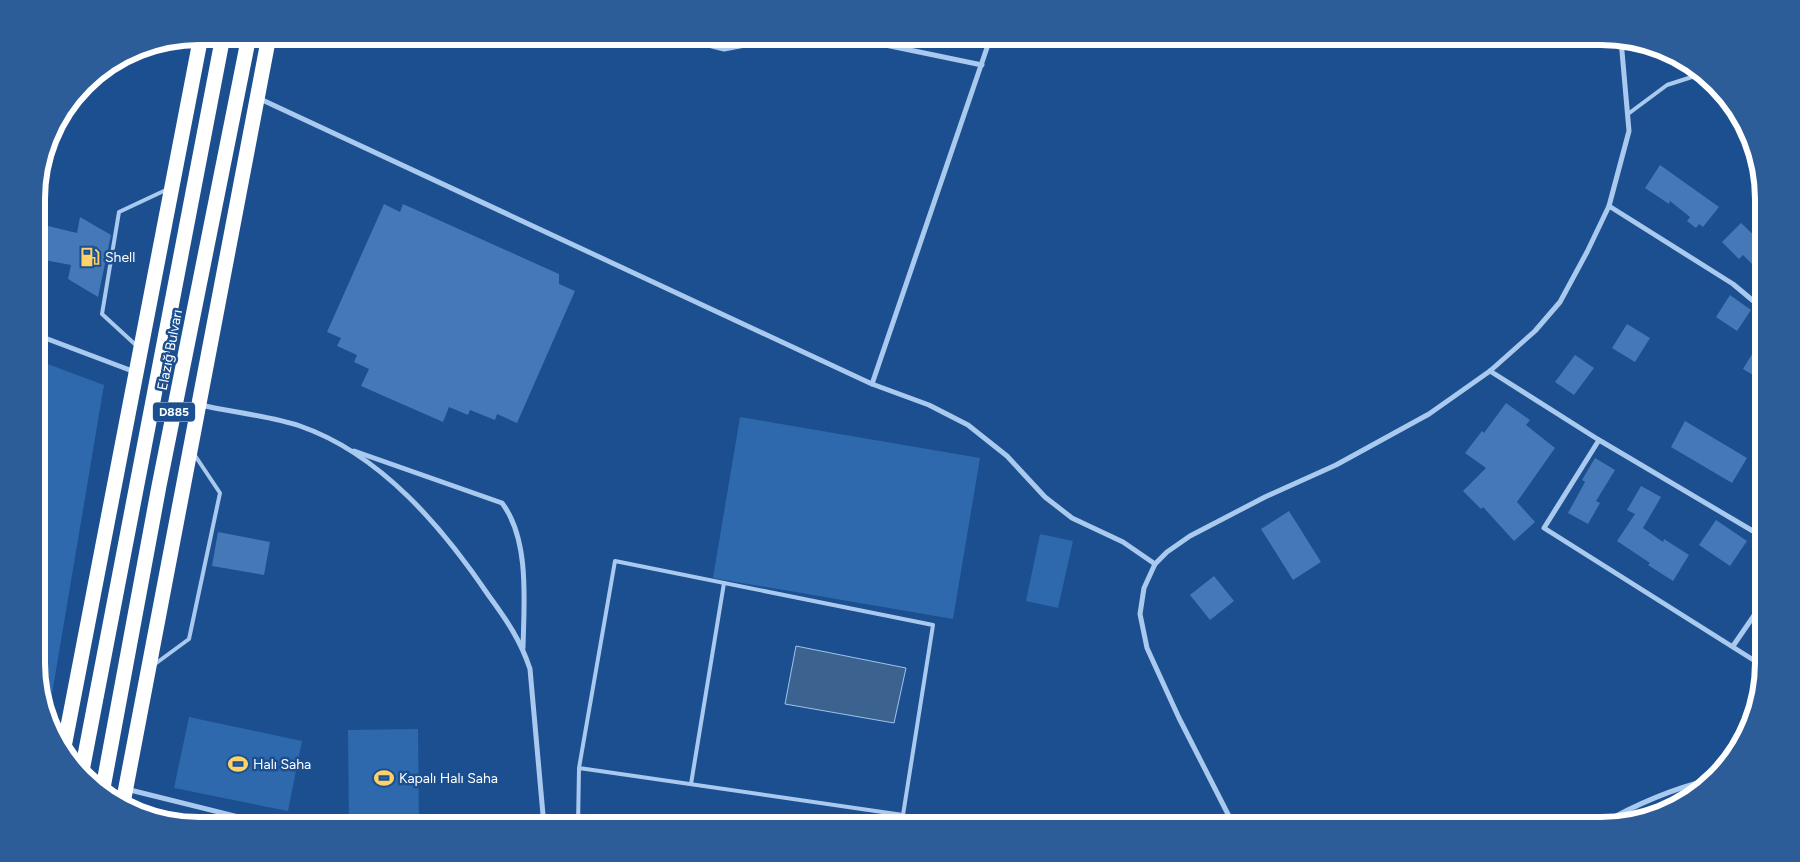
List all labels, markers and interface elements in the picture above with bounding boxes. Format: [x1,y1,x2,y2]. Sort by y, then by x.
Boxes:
fuel station icon: Shell [79,246,101,268]
place label: Shell [105,249,135,266]
street label: Elazığ Bulvarı [154,308,186,392]
road number: D885 [153,402,195,422]
sports icon: Halı Saha [227,753,249,775]
place label: Halı Saha [253,756,311,773]
sports icon: Kapalı Halı Saha [373,767,395,789]
place label: Kapalı Halı Saha [399,770,498,787]

